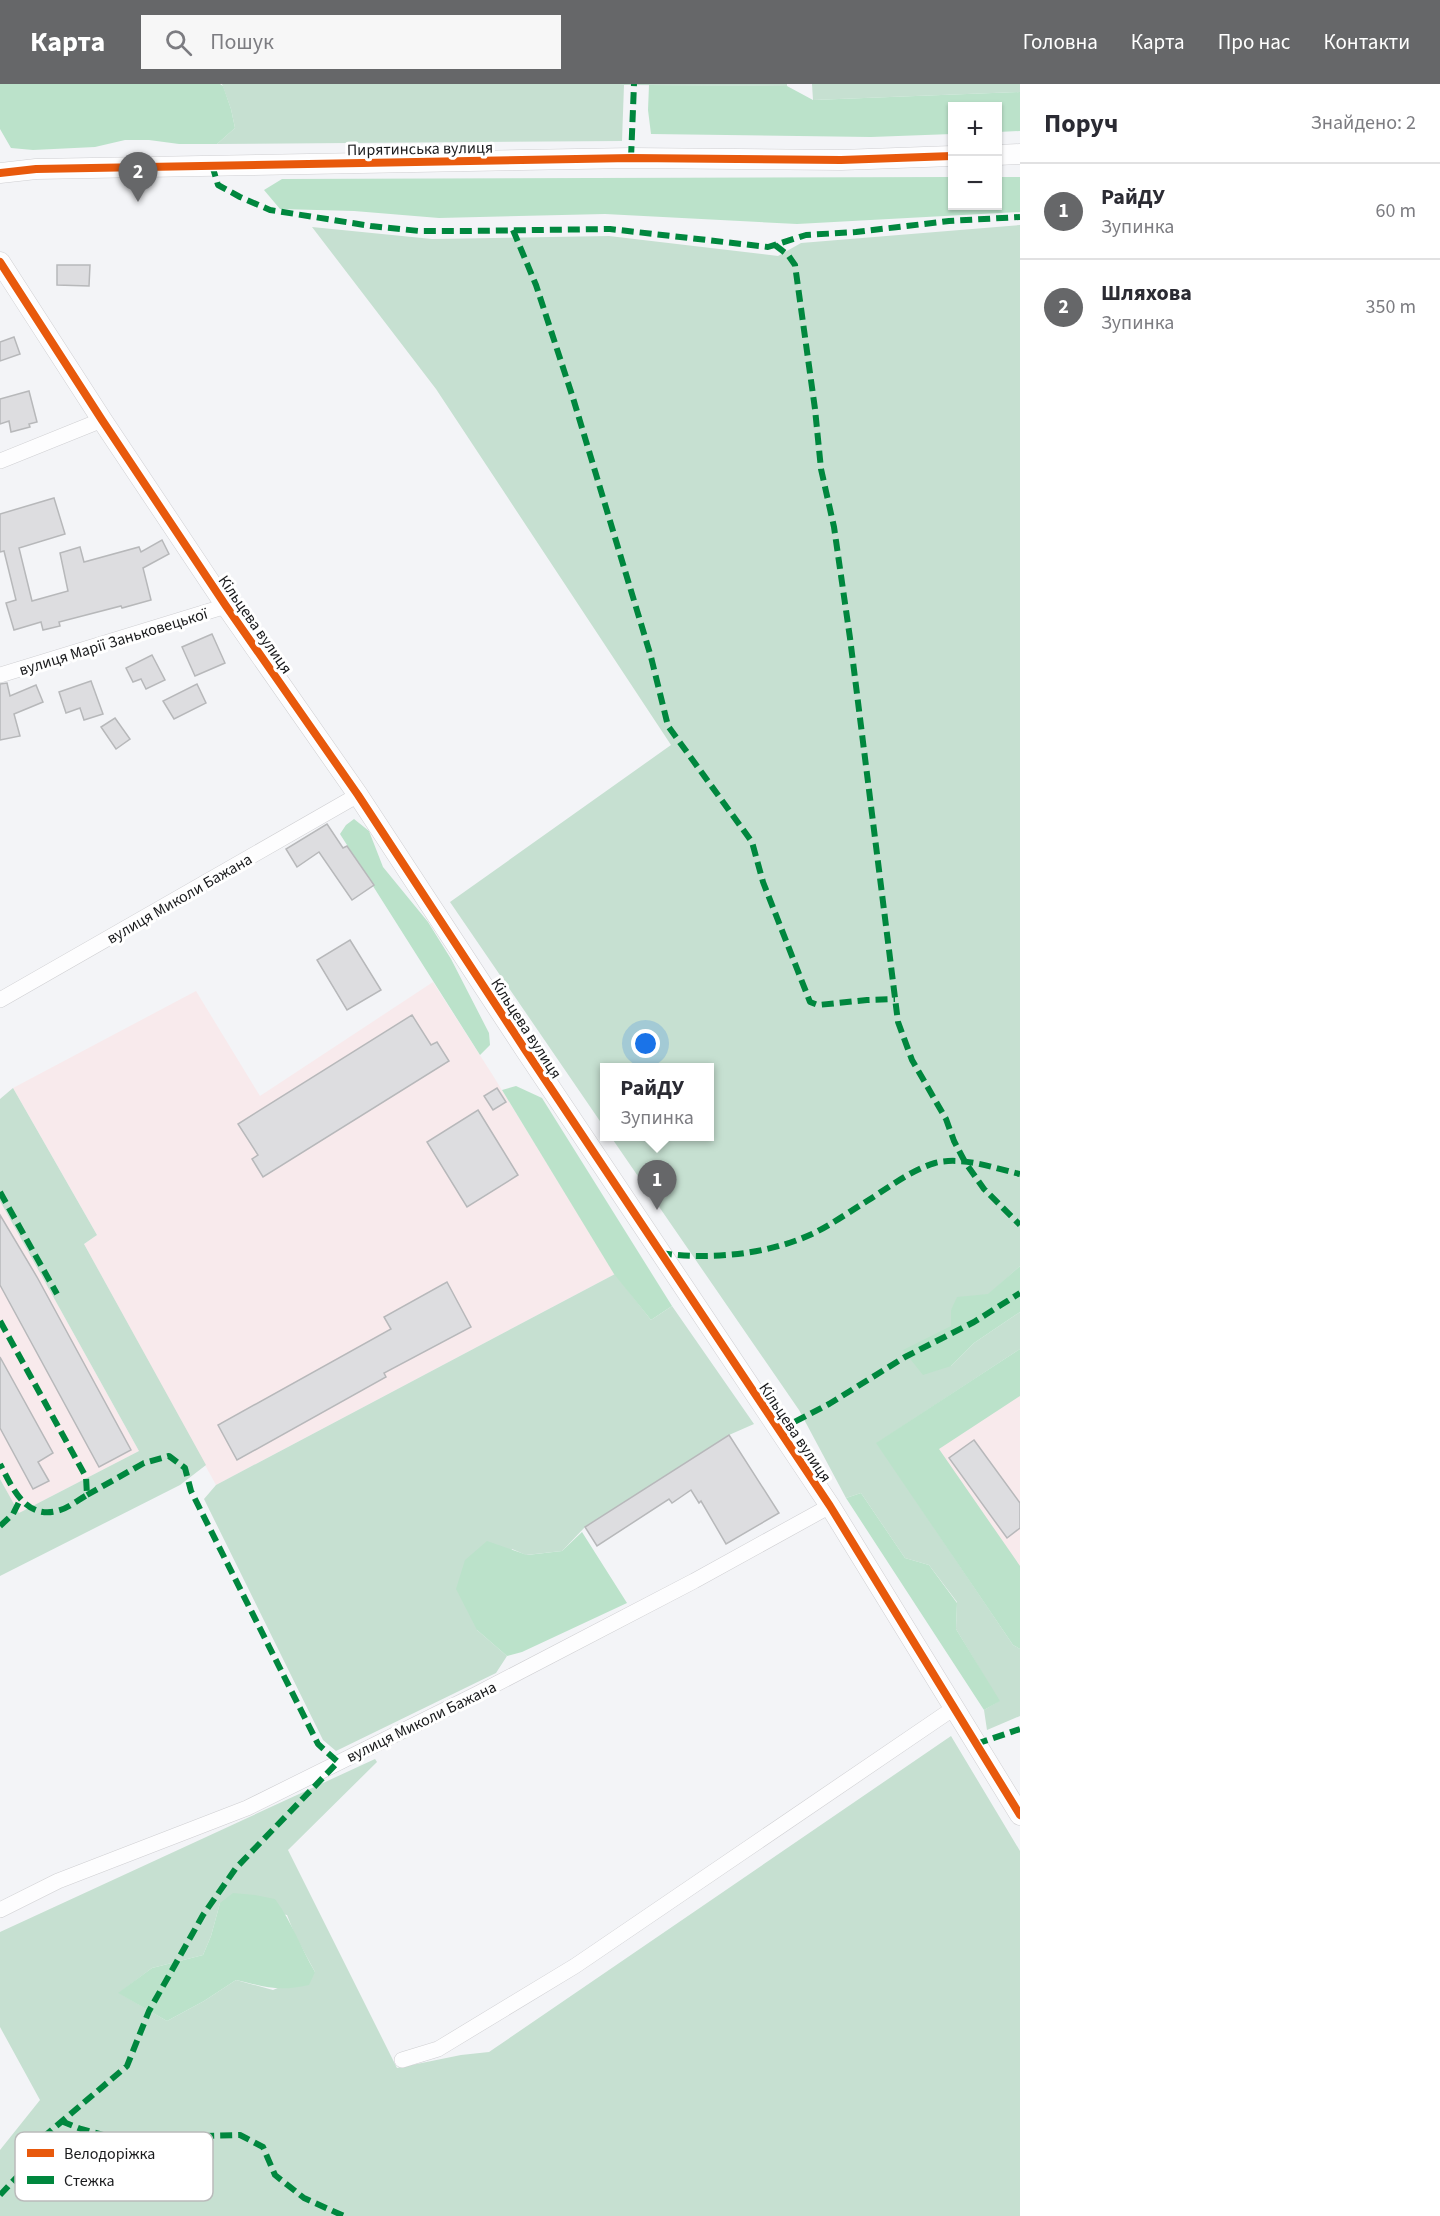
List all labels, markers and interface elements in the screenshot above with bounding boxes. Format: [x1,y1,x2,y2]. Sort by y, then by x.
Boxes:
search box [141,15,561,69]
text: Карта [30,22,105,62]
icon: search [162,26,195,59]
text: Пошук [210,26,274,58]
text: Головна [1023,27,1098,57]
text: Карта [1131,27,1185,57]
text: Про нас [1218,27,1290,57]
text: Контакти [1323,27,1410,57]
map controls [948,102,1002,210]
button: + [948,102,1002,156]
text: Поруч [1044,105,1118,142]
text: Знайдено: 2 [1311,109,1416,137]
street label: Пирятинська вулиця [347,137,493,161]
pin: 2 [118,152,158,202]
button: − [948,156,1002,210]
text: РайДУ [1101,181,1165,213]
text: 1 [1058,197,1069,225]
text: 60 m [1376,197,1416,225]
text: Зупинка [1101,213,1174,241]
text: Шляхова [1101,277,1192,309]
text: 2 [1058,293,1069,321]
text: 350 m [1366,293,1416,321]
text: Зупинка [1101,309,1174,337]
street label: Кільцева вулиця [213,571,297,678]
street label: вулиця Марії Заньковецької [16,602,211,681]
street label: вулиця Миколи Бажана [103,848,256,949]
street label: Кільцева вулиця [485,974,567,1083]
your location [631,1029,660,1058]
popup [600,1063,714,1141]
text: РайДУ [620,1072,684,1104]
text: Зупинка [620,1104,694,1132]
pin: 1 [638,1160,676,1210]
street label: Кільцева вулиця [754,1378,837,1487]
street label: вулиця Миколи Бажана [343,1676,500,1768]
legend [15,2132,213,2201]
text: Велодоріжка [64,2143,155,2165]
text: Стежка [64,2170,115,2192]

